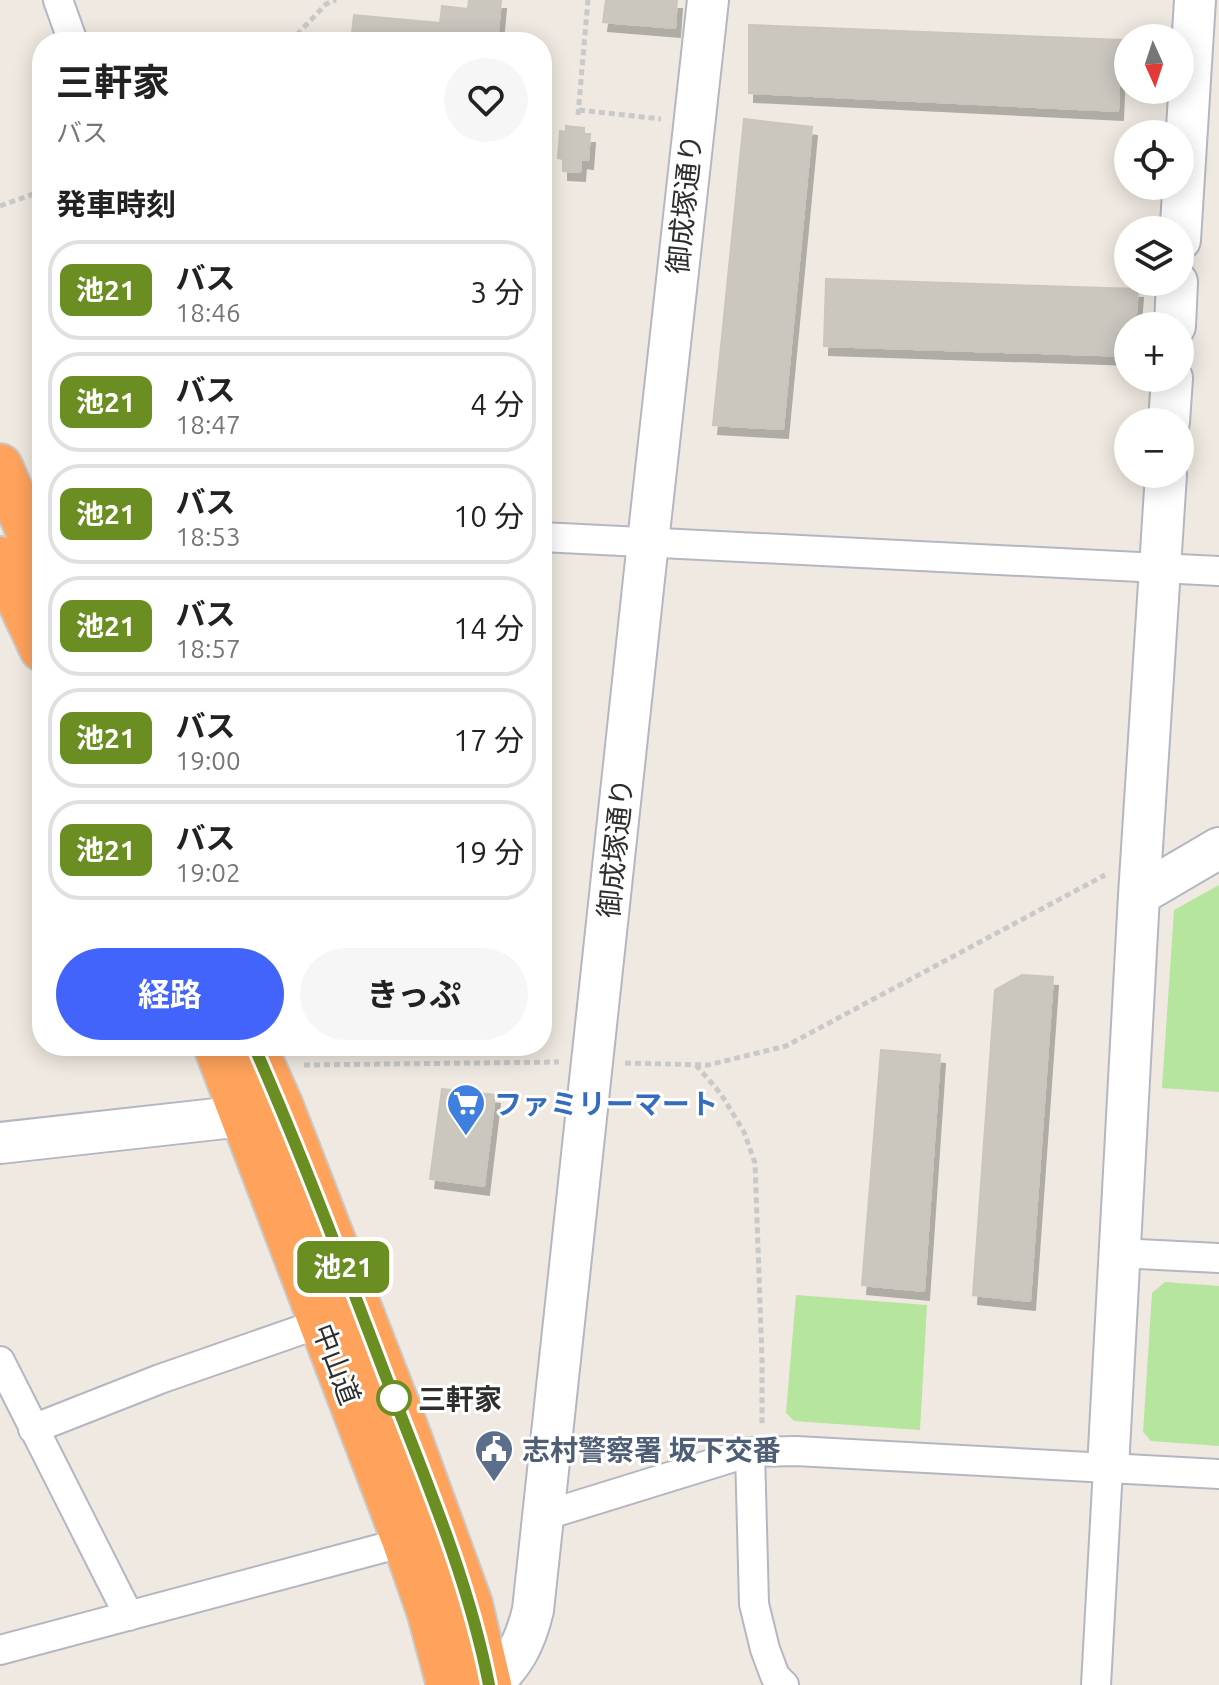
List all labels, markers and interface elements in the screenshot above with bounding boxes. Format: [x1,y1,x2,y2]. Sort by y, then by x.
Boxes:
north arrow [1114,24,1194,104]
map controls [1114,24,1194,488]
button: heart [444,58,528,142]
text: 三軒家 [56,61,170,103]
text: バス [56,118,108,147]
button: locate [1114,120,1194,200]
street label: 御成塚通り [661,133,707,275]
text: 発車時刻 [56,187,176,221]
button: layers [1114,216,1194,296]
text: バス [176,261,236,295]
text: 池21 [76,274,136,305]
text: 3 分 [470,275,524,309]
text: 18:46 [176,298,241,327]
button: + [1114,312,1194,392]
text: バス [176,373,236,407]
text: 池21 [76,386,136,417]
text: 4 分 [470,387,524,421]
button: − [1114,408,1194,488]
text: 18:47 [176,410,241,439]
text: バス [176,485,236,519]
text: 池21 [76,498,136,529]
text: 10 分 [453,499,524,533]
text: 18:53 [176,522,241,551]
text: バス [176,597,236,631]
text: 池21 [76,610,136,641]
text: 14 分 [453,611,524,645]
text: 18:57 [176,634,241,663]
text: バス [176,709,236,743]
text: 池21 [76,722,136,753]
text: 17 分 [453,723,524,757]
text: 19:00 [176,746,241,775]
street label: 御成塚通り [592,777,638,919]
text: バス [176,821,236,855]
text: 池21 [76,834,136,865]
text: 19 分 [453,835,524,869]
text: 19:02 [176,858,241,887]
button: 経路 [56,948,284,1040]
button: きっぷ [300,948,528,1040]
supermarket icon: ファミリーマート [445,1082,487,1137]
place label: ファミリーマート [494,1088,718,1119]
line badge: 池21 [297,1241,389,1293]
text: 池21 [313,1251,373,1282]
street label: 中山道 [307,1319,367,1409]
marker: 三軒家 [377,1381,411,1415]
place label: 三軒家 [418,1383,502,1414]
public building icon: 志村警察署 坂下交番 [473,1428,515,1483]
place label: 志村警察署 坂下交番 [522,1434,781,1465]

